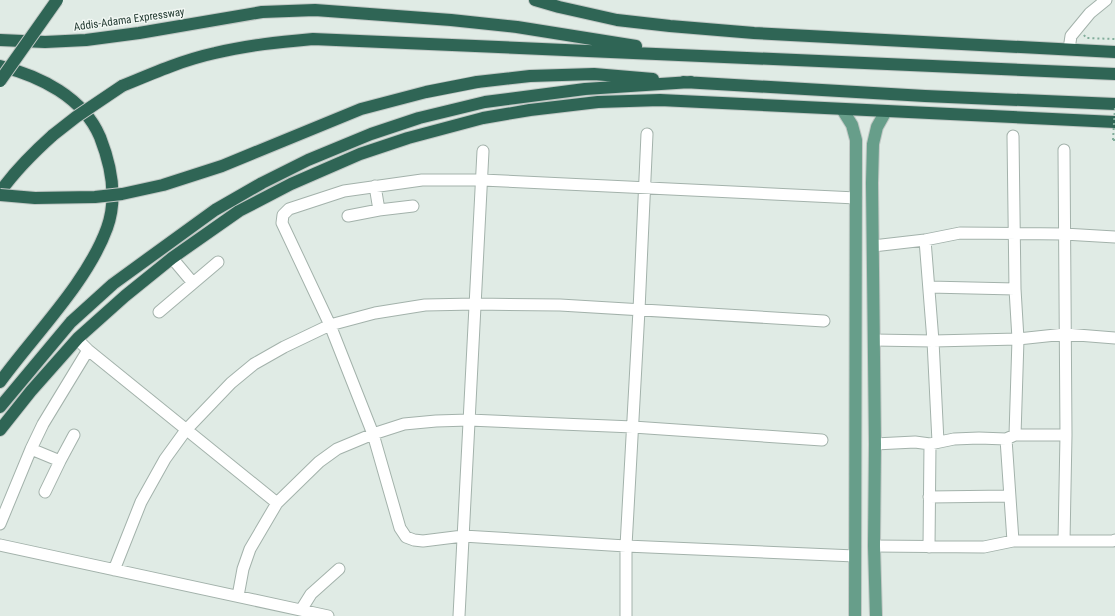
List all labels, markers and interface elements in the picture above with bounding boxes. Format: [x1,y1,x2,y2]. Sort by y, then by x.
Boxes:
street label: Addis-Adama Expressway [73,5,186,34]

